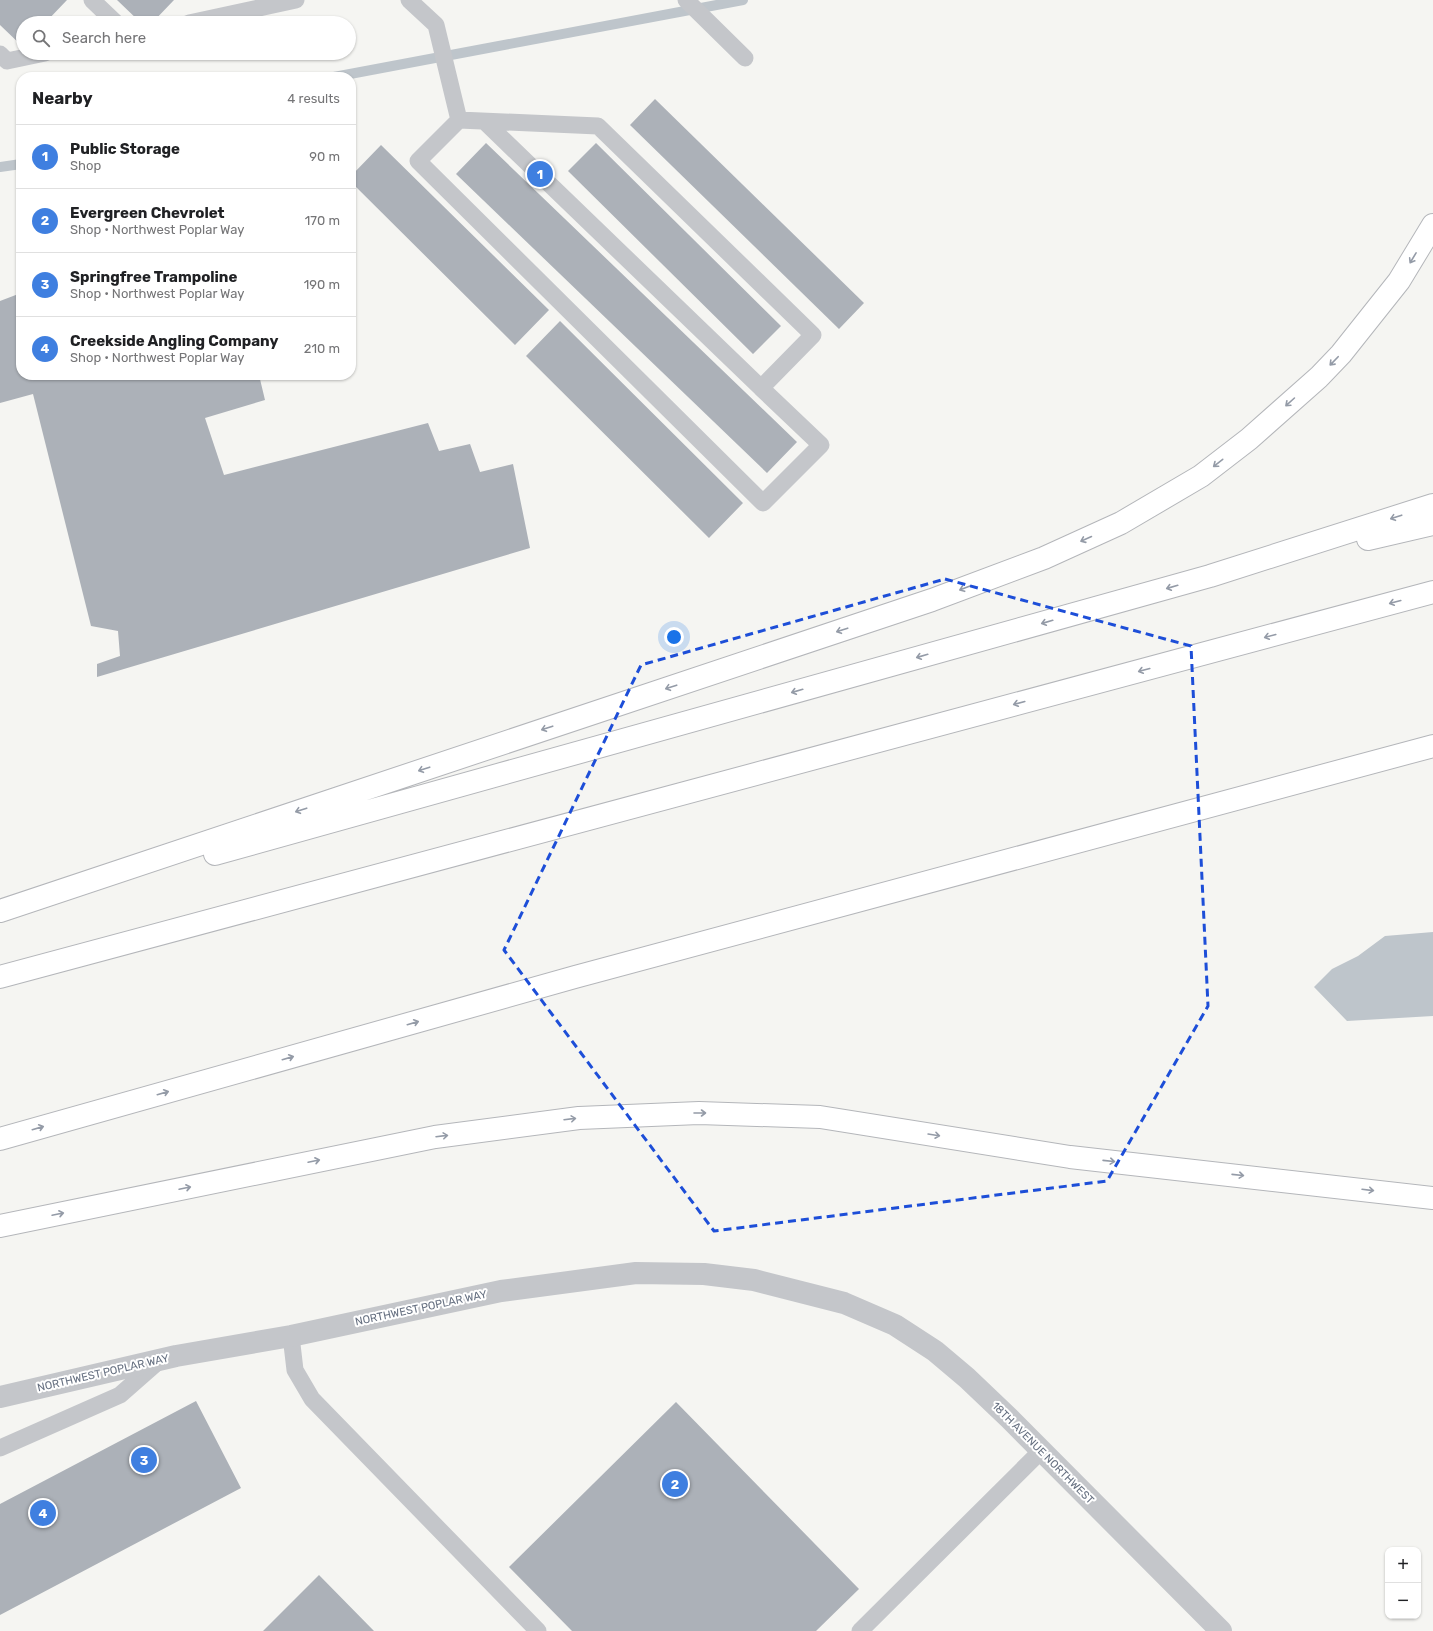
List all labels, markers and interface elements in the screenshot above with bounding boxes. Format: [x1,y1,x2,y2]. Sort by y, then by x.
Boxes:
search box [16,16,356,60]
icon: search [30,27,52,49]
text: Search here [62,29,146,47]
text: Nearby [32,88,93,108]
text: 4 results [287,91,340,106]
text: Public Storage [70,140,180,158]
text: 1 [42,149,48,164]
text: 90 m [309,149,340,164]
text: Shop [70,158,101,173]
pin: 1 [527,159,553,189]
text: Evergreen Chevrolet [70,204,225,222]
text: 2 [41,213,49,228]
text: 170 m [305,213,340,228]
text: Shop · Northwest Poplar Way [70,222,244,237]
one-way arrow [1408,252,1416,264]
text: Springfree Trampoline [70,268,237,286]
text: 3 [41,277,49,292]
text: 190 m [304,277,340,292]
text: Shop · Northwest Poplar Way [70,286,244,301]
text: Creekside Angling Company [70,332,278,350]
text: 4 [41,341,49,356]
text: 210 m [304,341,340,356]
text: Shop · Northwest Poplar Way [70,350,244,365]
one-way arrow [1329,356,1339,366]
one-way arrow [1285,398,1295,407]
one-way arrow [1213,458,1224,467]
one-way arrow [1390,514,1403,521]
one-way arrow [1080,536,1092,543]
one-way arrow [1166,583,1179,591]
one-way arrow [960,584,972,592]
one-way arrow [1389,599,1402,606]
one-way arrow [1041,618,1054,626]
your location [664,627,684,647]
one-way arrow [836,627,849,634]
one-way arrow [1264,633,1277,640]
one-way arrow [916,653,929,661]
one-way arrow [1138,666,1151,674]
one-way arrow [664,684,677,691]
one-way arrow [790,688,803,696]
one-way arrow [1012,700,1025,708]
one-way arrow [541,725,554,732]
one-way arrow [418,766,431,773]
one-way arrow [295,807,307,815]
one-way arrow [406,1019,419,1026]
one-way arrow [281,1054,294,1061]
one-way arrow [156,1089,169,1096]
one-way arrow [693,1109,706,1117]
one-way arrow [564,1115,577,1123]
one-way arrow [31,1124,44,1131]
one-way arrow [927,1131,940,1139]
one-way arrow [435,1132,448,1140]
one-way arrow [307,1157,320,1165]
one-way arrow [1102,1157,1115,1165]
one-way arrow [1231,1171,1244,1179]
one-way arrow [178,1184,191,1192]
one-way arrow [1361,1186,1374,1193]
one-way arrow [51,1210,64,1218]
street label: NORTHWEST POPLAR WAY [354,1288,488,1328]
street label: NORTHWEST POPLAR WAY [36,1352,170,1394]
street label: 18TH AVENUE NORTHWEST [989,1399,1097,1507]
pin: 3 [131,1445,157,1475]
pin: 2 [662,1469,688,1499]
pin: 4 [30,1498,56,1528]
map controls [1385,1547,1421,1619]
button: + [1385,1547,1421,1583]
button: − [1385,1583,1421,1619]

